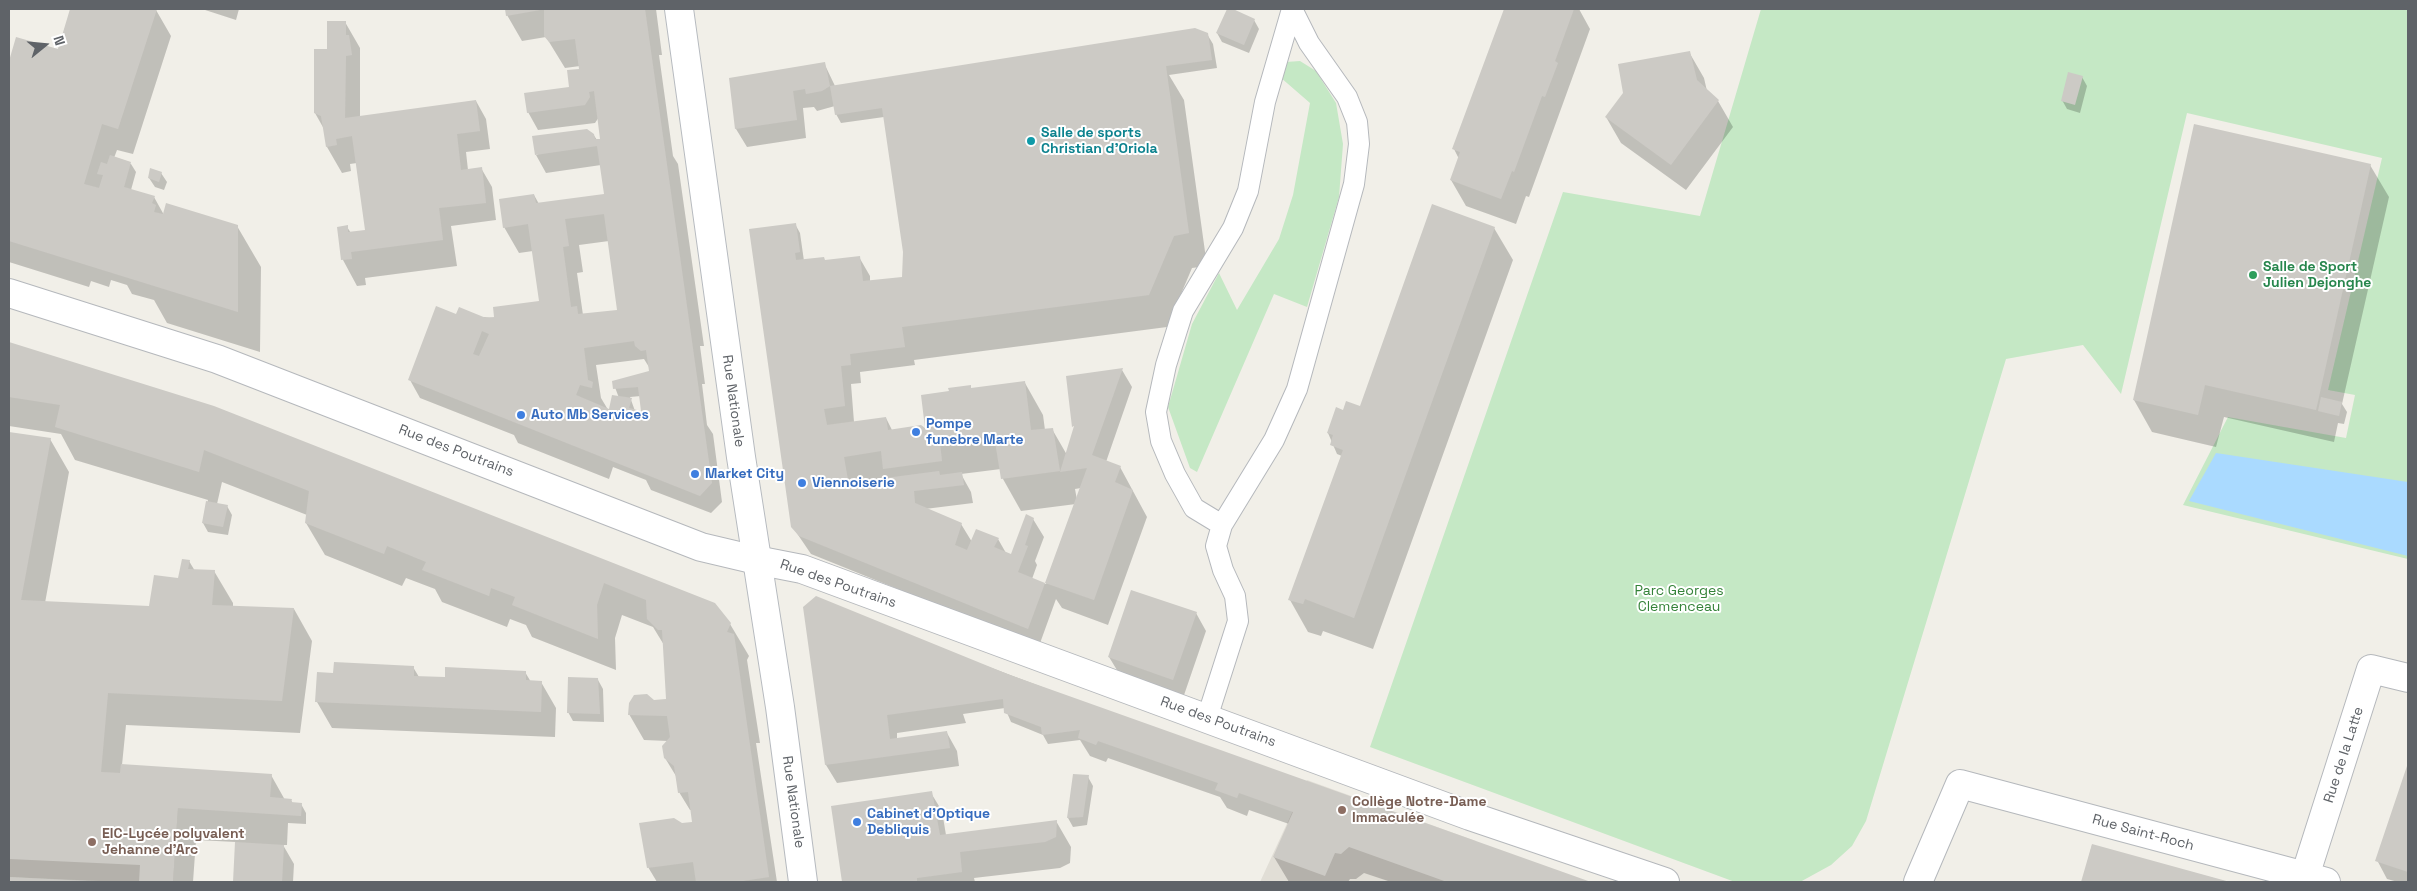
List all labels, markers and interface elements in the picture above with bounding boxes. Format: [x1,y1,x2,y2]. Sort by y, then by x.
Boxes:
north arrow [20,20,70,70]
text: N [49,33,69,48]
place label: Salle de sports Christian d'Oriola [1041,125,1158,158]
marker: Salle de sports Christian d'Oriola [1025,135,1037,147]
place label: Salle de Sport Julien Dejonghe [2263,259,2371,292]
marker: Salle de Sport Julien Dejonghe [2247,269,2259,281]
street label: Rue Nationale [718,354,748,448]
place label: Auto Mb Services [531,407,649,423]
marker: Auto Mb Services [515,409,527,421]
place label: Pompe funebre Marte [926,416,1023,448]
street label: Rue des Poutrains [396,421,516,481]
marker: Pompe funebre Marte [910,426,922,438]
place label: Market City [705,466,784,482]
marker: Market City [689,468,701,480]
place label: Viennoiserie [812,475,895,491]
marker: Viennoiserie [796,477,808,489]
street label: Rue des Poutrains [778,556,898,612]
park label: Parc Georges Clemenceau [1634,583,1724,616]
street label: Rue des Poutrains [1158,693,1278,751]
street label: Rue de la Latte [2321,705,2367,805]
street label: Rue Nationale [778,755,808,849]
place label: Collège Notre-Dame Immaculée [1352,794,1487,826]
marker: Collège Notre-Dame Immaculée [1336,804,1348,816]
place label: Cabinet d'Optique Debliquis [867,806,990,839]
street label: Rue Saint-Roch [2090,811,2196,855]
marker: Cabinet d'Optique Debliquis [851,816,863,828]
place label: EIC-Lycée polyvalent Jehanne d'Arc [102,826,245,859]
marker: EIC-Lycée polyvalent Jehanne d'Arc [86,836,98,848]

